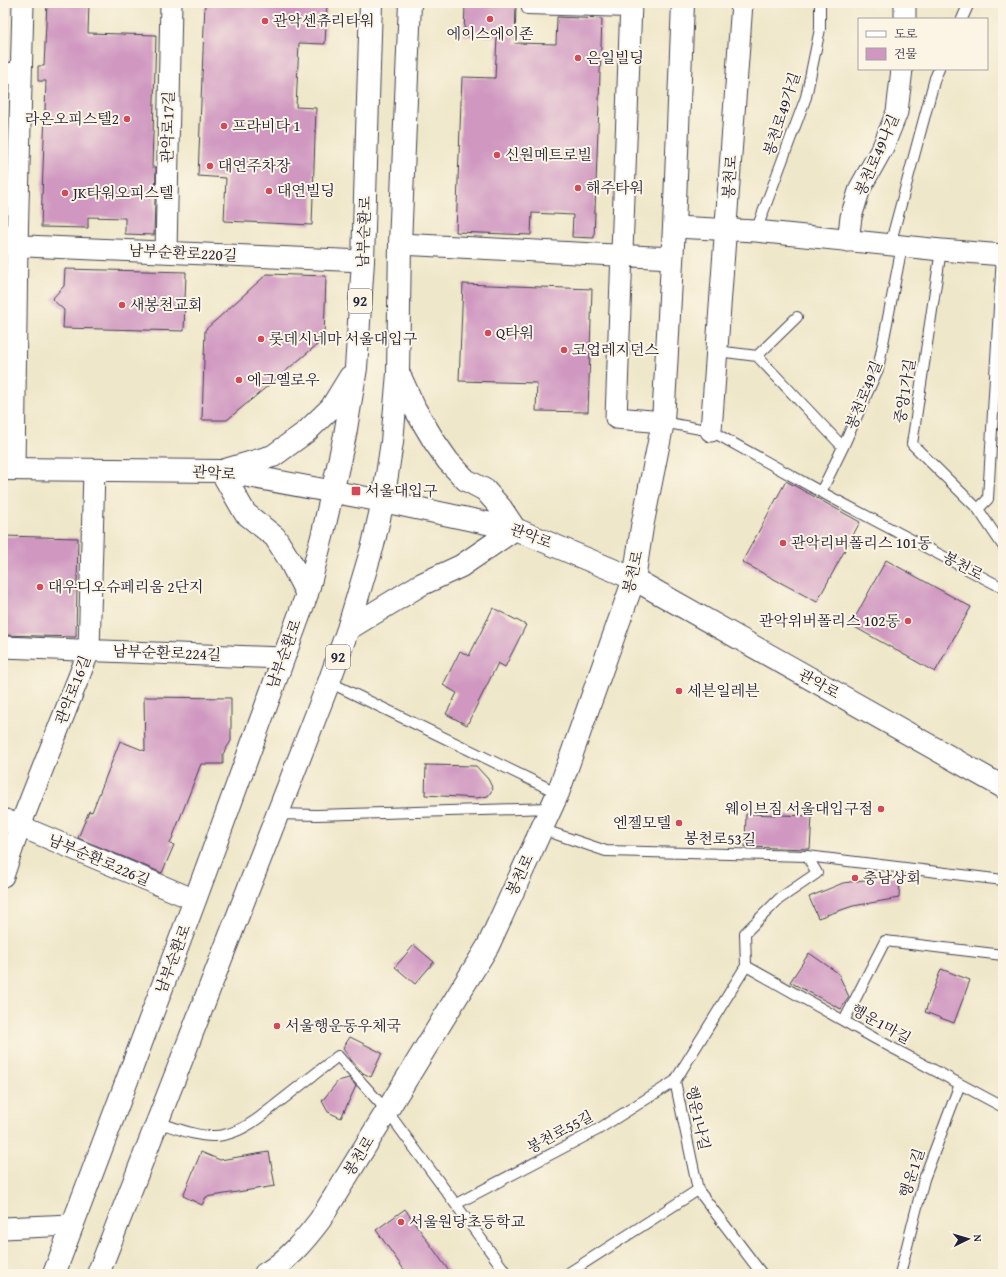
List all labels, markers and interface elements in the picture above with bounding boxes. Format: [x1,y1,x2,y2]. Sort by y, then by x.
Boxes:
place label: 관악센츄리타워 [273,10,374,31]
marker: 에이스에이존 [485,14,495,24]
marker: 관악센츄리타워 [260,16,270,26]
legend [858,18,988,70]
place label: 에이스에이존 [447,23,534,44]
text: 도로 [894,25,918,42]
text: 건물 [894,45,918,62]
place label: 은일빌딩 [586,47,644,68]
marker: 은일빌딩 [573,53,583,63]
street label: 봉천로49가길 [758,69,805,158]
street label: 관악로17길 [156,91,179,163]
place label: 라온오피스텔2 [25,108,119,129]
street label: 봉천로49나길 [849,111,904,199]
marker: 라온오피스텔2 [122,114,132,124]
place label: 프라비다 1 [232,115,301,136]
marker: 프라비다 1 [219,121,229,131]
place label: 신원메트로빌 [505,144,592,165]
marker: 신원메트로빌 [492,150,502,160]
street label: 봉천로 [718,154,742,199]
place label: 대연주차장 [218,155,291,176]
marker: 대연주차장 [205,161,215,171]
place label: 해주타워 [586,177,644,198]
place label: 대연빌딩 [277,180,335,201]
place label: JK타워오피스텔 [71,182,174,203]
marker: 해주타워 [573,183,583,193]
marker: 대연빌딩 [264,186,274,196]
marker: JK타워오피스텔 [60,188,70,198]
street label: 남부순환로 [352,195,375,269]
street label: 남부순환로220길 [128,239,238,266]
road number: 92 [348,289,372,313]
place label: 새봉천교회 [130,294,202,315]
marker: 새봉천교회 [117,300,127,310]
place label: Q타워 [496,322,534,343]
place label: 롯데시네마 서울대입구 [269,328,418,349]
marker: Q타워 [483,328,493,338]
marker: 롯데시네마 서울대입구 [256,334,266,344]
place label: 코업레지던스 [572,339,659,360]
marker: 코업레지던스 [559,345,569,355]
street label: 봉천로49길 [840,357,887,432]
street label: 중앙1가길 [889,357,920,425]
place label: 에그옐로우 [247,369,320,390]
marker: 에그옐로우 [234,375,244,385]
street label: 관악로 [192,461,237,485]
place label: 서울대입구 [365,480,438,501]
marker: 서울대입구 [350,485,362,497]
street label: 관악로 [507,518,556,553]
place label: 관악리버폴리스 101동 [791,532,932,553]
marker: 관악리버폴리스 101동 [778,538,788,548]
street label: 봉천로 [939,546,988,585]
street label: 봉천로 [617,548,648,595]
place label: 대우디오슈페리움 2단지 [48,576,203,597]
marker: 대우디오슈페리움 2단지 [35,582,45,592]
place label: 관악위버폴리스 102동 [759,610,901,631]
street label: 남부순환로 [261,616,306,691]
marker: 관악위버폴리스 102동 [903,616,913,626]
street label: 남부순환로224길 [112,640,222,665]
road number: 92 [326,645,350,669]
street label: 관악로16길 [50,652,95,727]
street label: 관악로 [795,664,844,704]
place label: 세븐일레븐 [687,680,760,701]
marker: 세븐일레븐 [674,686,684,696]
place label: 웨이브짐 서울대입구점 [725,798,873,819]
marker: 웨이브짐 서울대입구점 [876,804,886,814]
place label: 엔젤모텔 [613,812,671,833]
marker: 엔젤모텔 [674,818,684,828]
street label: 봉천로53길 [684,827,756,850]
street label: 남부순환로226길 [45,829,153,890]
street label: 봉천로 [501,850,538,899]
place label: 충남상회 [863,867,921,888]
marker: 충남상회 [850,873,860,883]
street label: 남부순환로 [150,921,196,996]
street label: 행운1마길 [848,999,915,1049]
place label: 서울행운동우체국 [285,1015,401,1036]
marker: 서울행운동우체국 [272,1021,282,1031]
street label: 행운1나길 [681,1084,716,1152]
street label: 봉천로55길 [523,1105,597,1158]
street label: 봉천로 [338,1131,379,1180]
street label: 행운1길 [894,1145,929,1200]
place label: 서울원당초등학교 [409,1211,525,1232]
marker: 서울원당초등학교 [396,1217,406,1227]
north arrow [948,1219,988,1259]
text: N [970,1234,986,1243]

